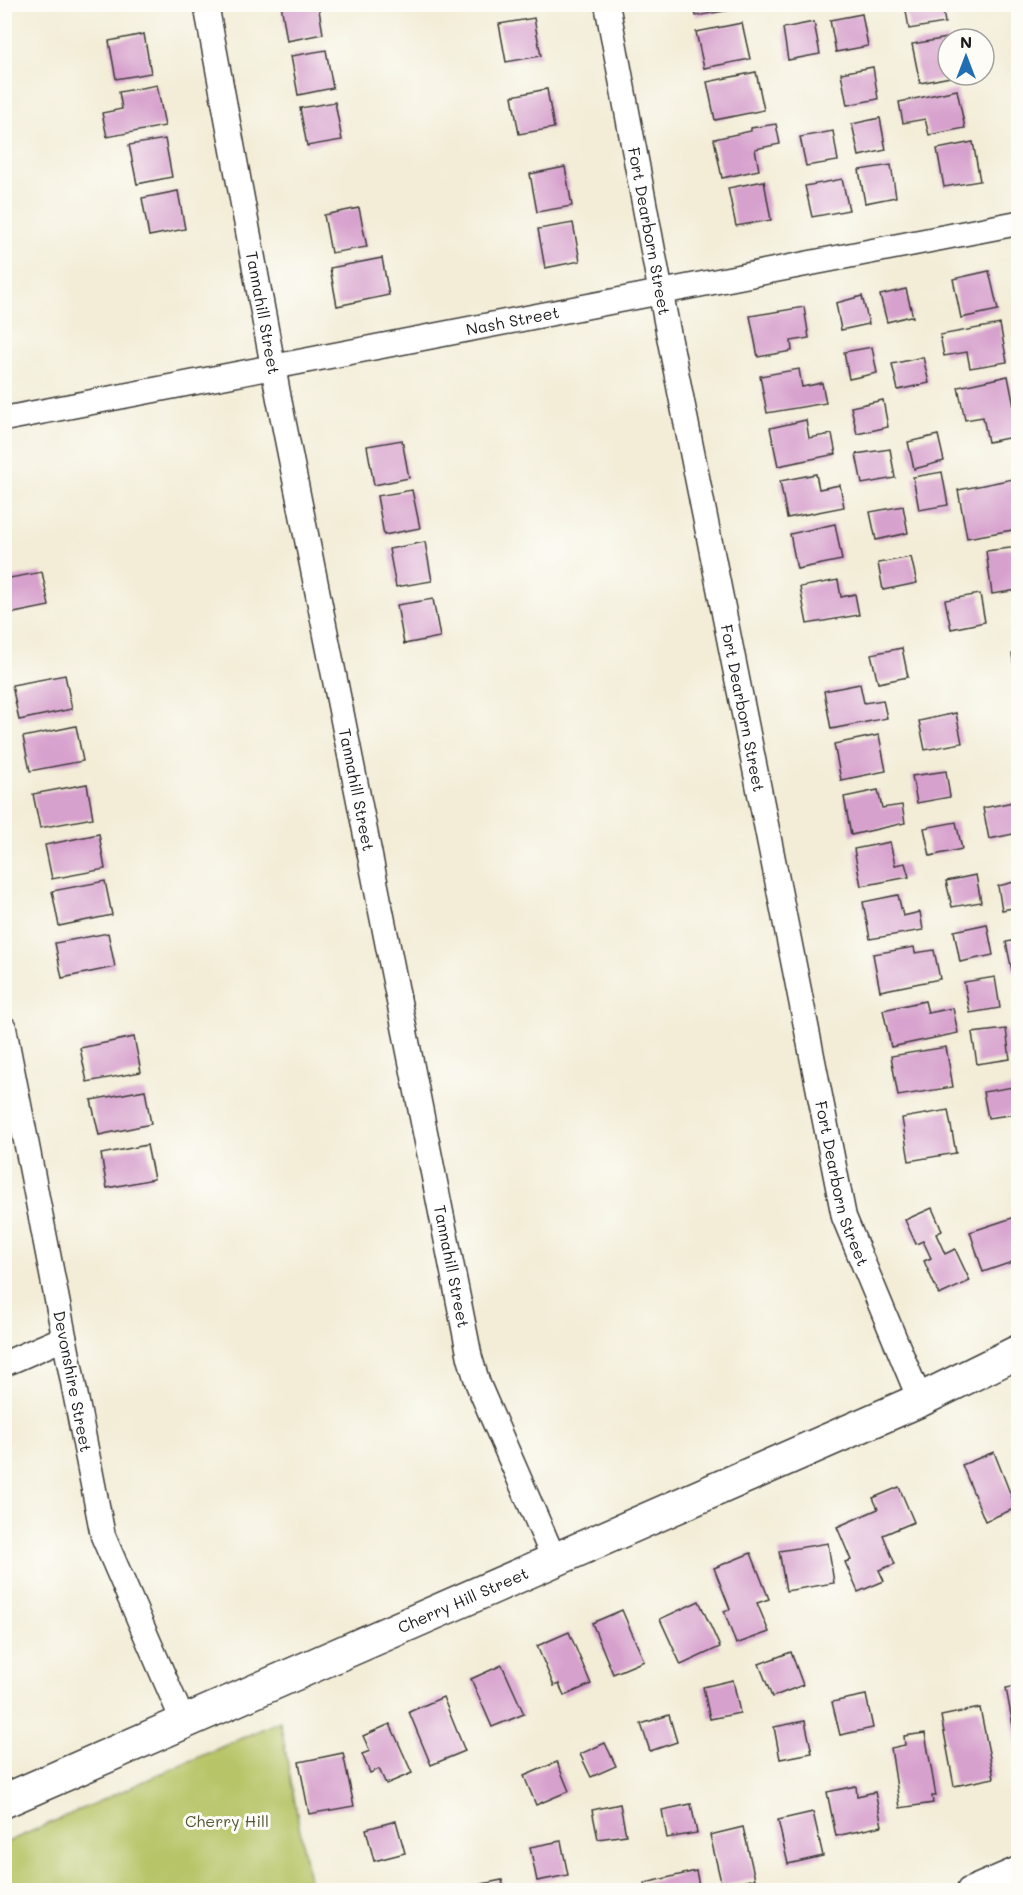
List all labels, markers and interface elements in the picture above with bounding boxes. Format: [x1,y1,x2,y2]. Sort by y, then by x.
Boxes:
north arrow [936,27,996,87]
text: N [960,31,972,52]
street label: Fort Dearborn Street [624,145,676,317]
street label: Tannahill Street [242,249,285,376]
street label: Nash Street [464,301,561,339]
street label: Fort Dearborn Street [716,622,770,793]
street label: Tannahill Street [335,726,380,853]
street label: Fort Dearborn Street [811,1099,874,1269]
street label: Tannahill Street [430,1203,475,1329]
street label: Devonshire Street [49,1309,97,1454]
street label: Cherry Hill Street [394,1562,531,1637]
park label: Cherry Hill [185,1810,269,1831]

